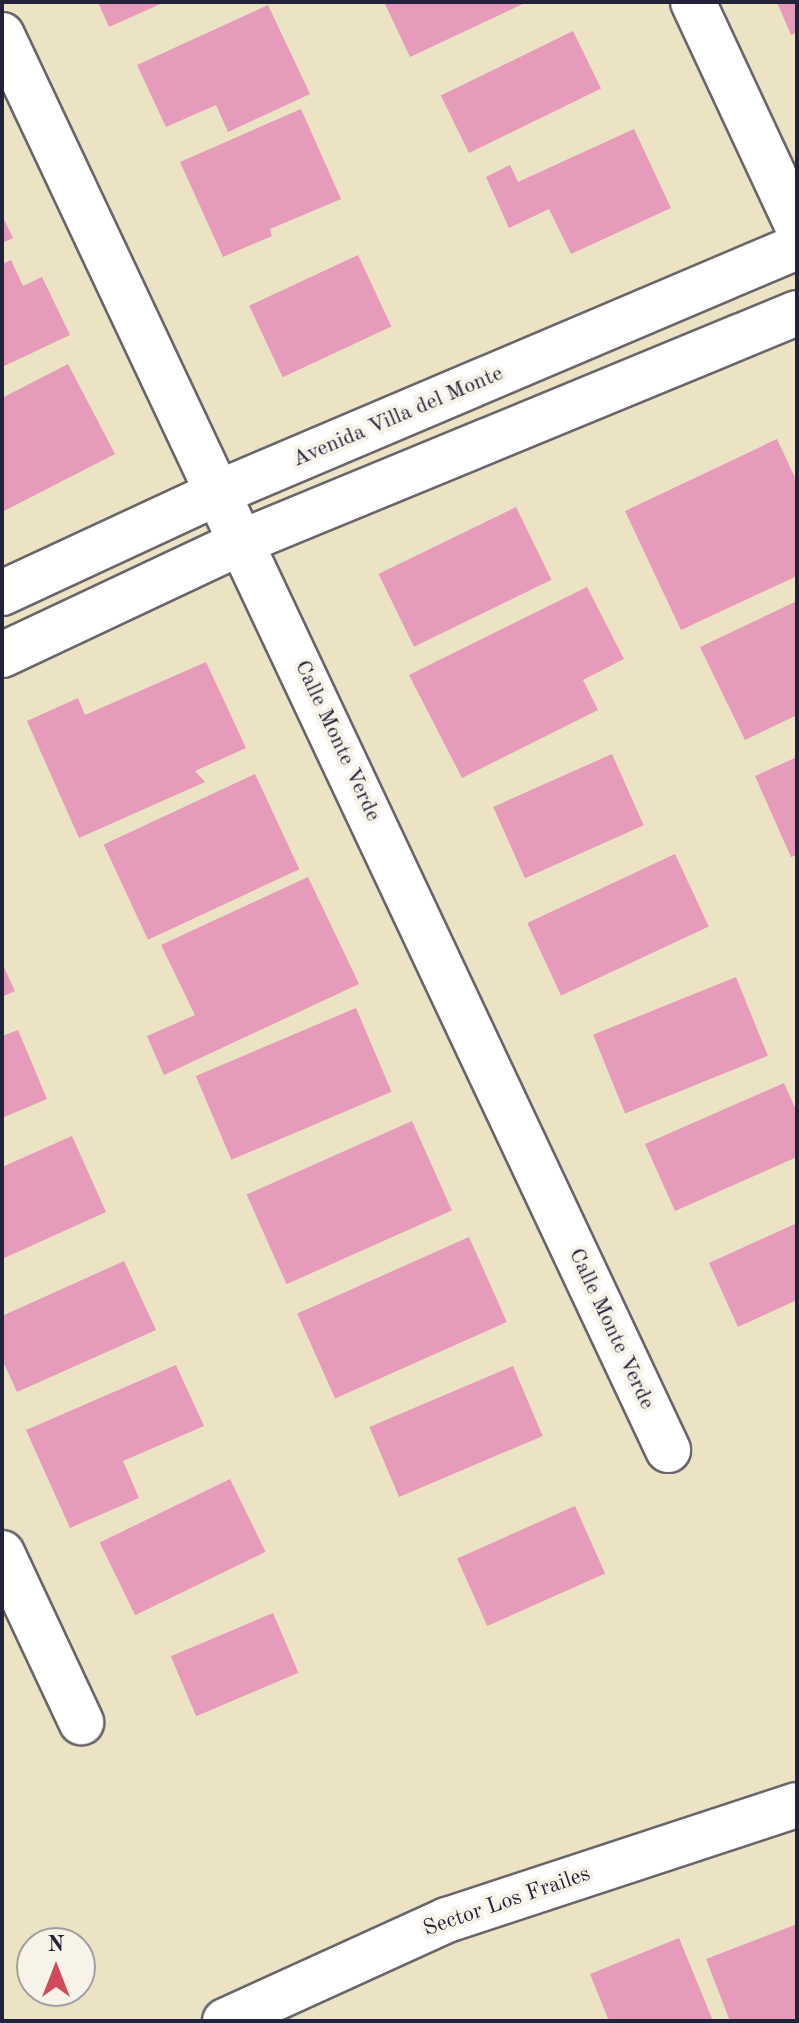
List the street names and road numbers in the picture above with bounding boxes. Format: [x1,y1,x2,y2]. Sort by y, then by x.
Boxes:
street label: Avenida Villa del Monte [289,361,507,473]
street label: Calle Monte Verde [288,656,386,826]
street label: Calle Monte Verde [562,1244,660,1414]
street label: Sector Los Frailes [420,1861,594,1943]

